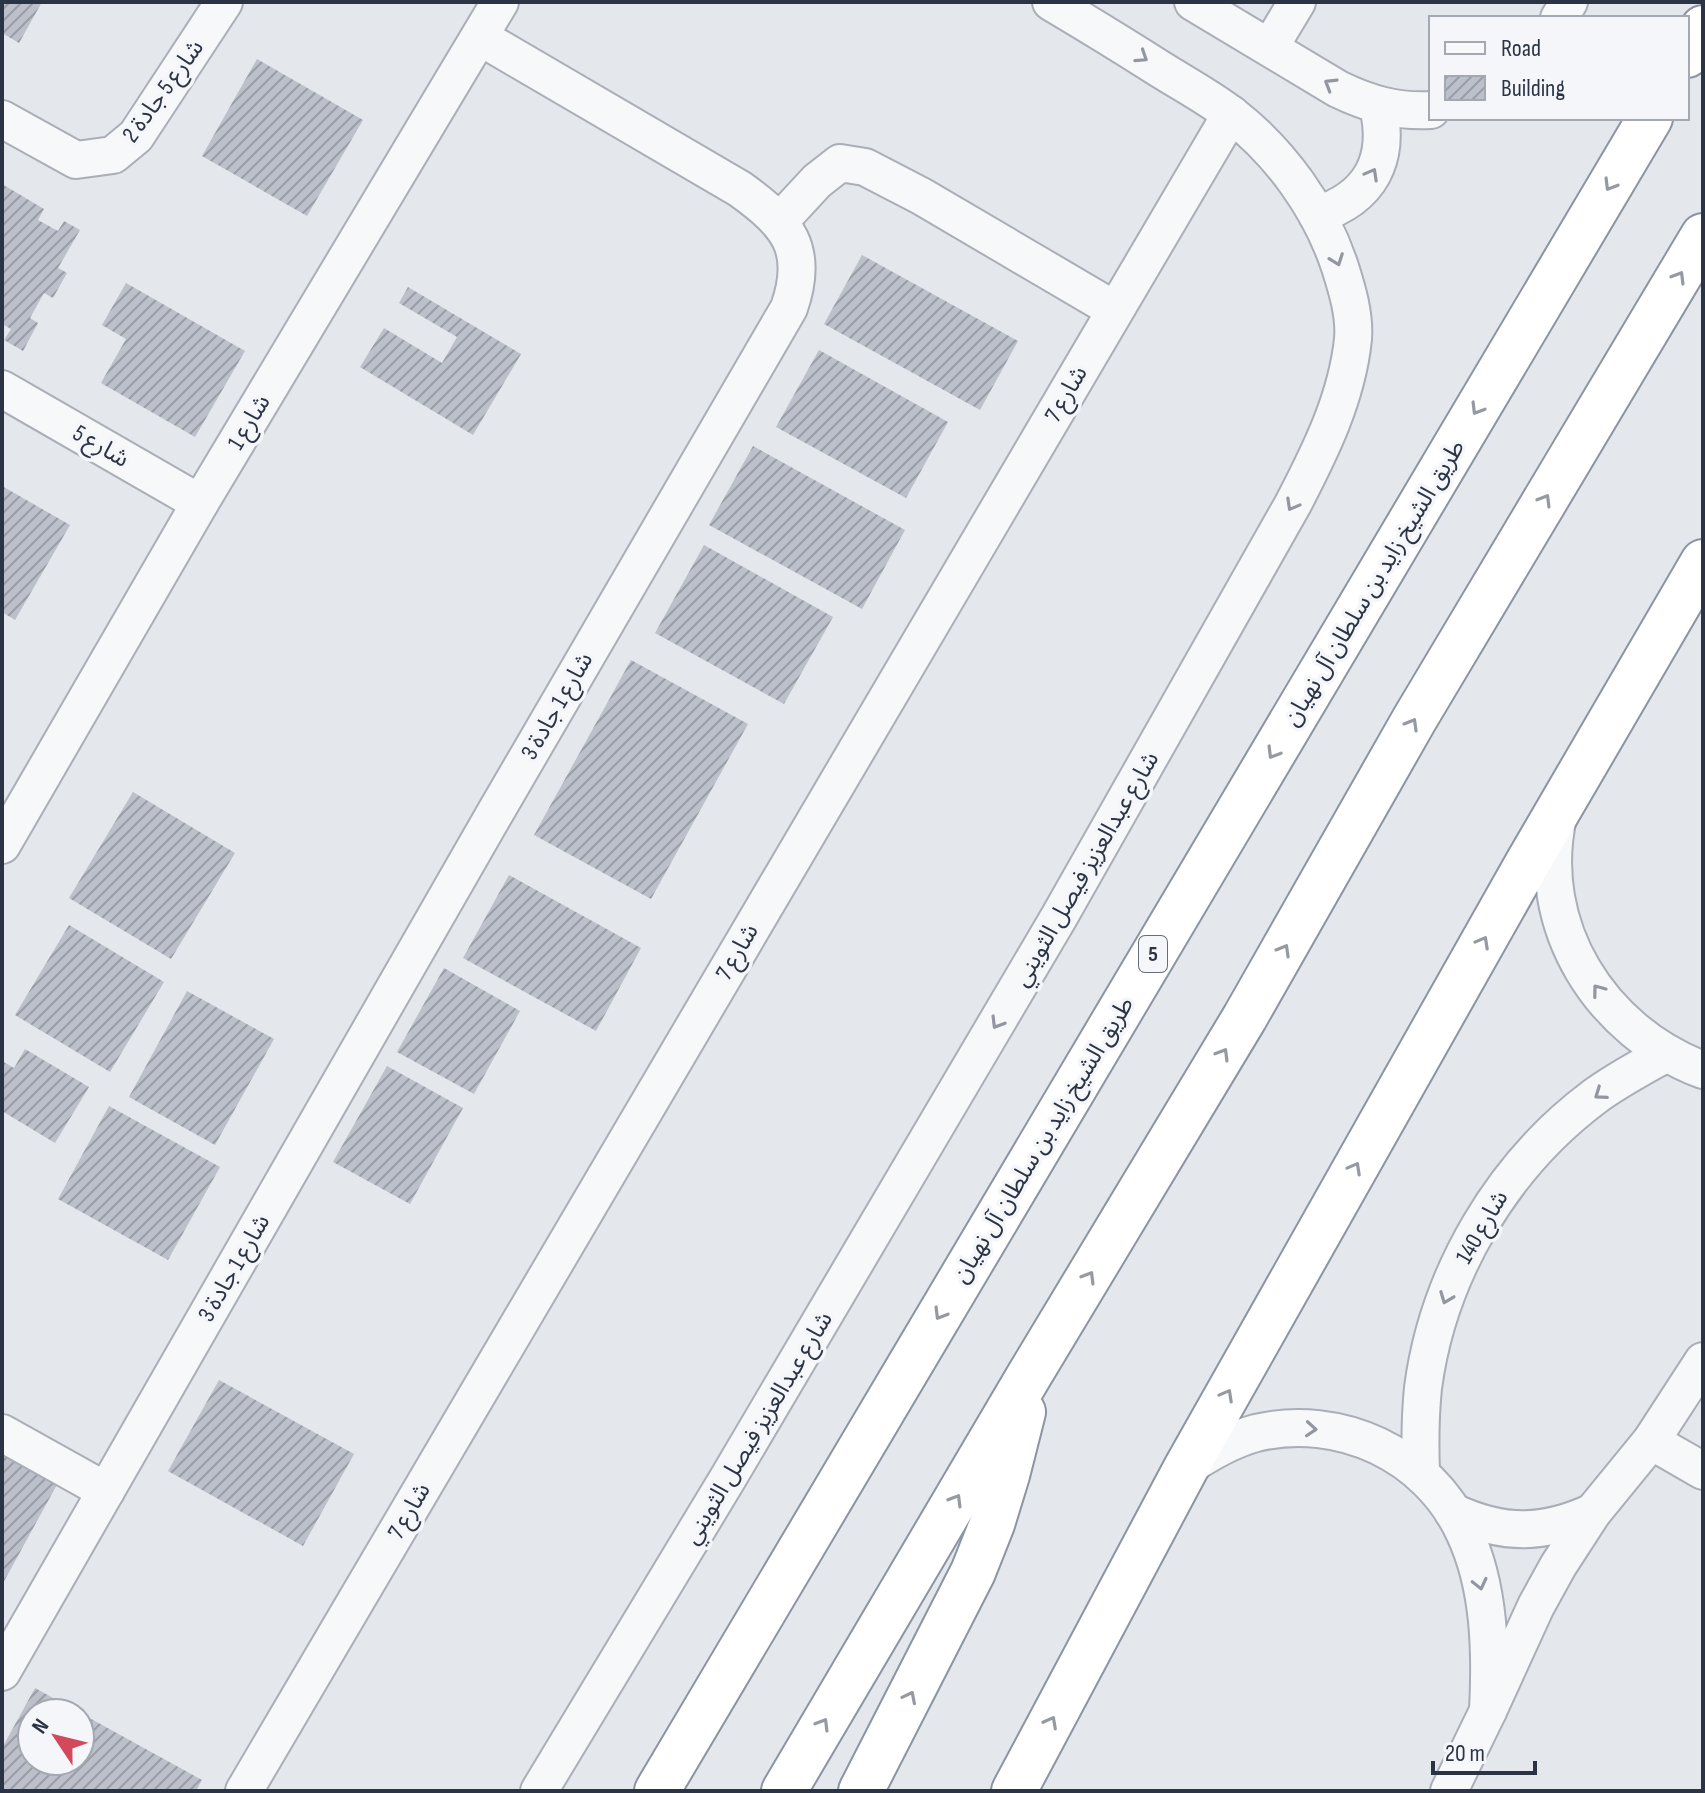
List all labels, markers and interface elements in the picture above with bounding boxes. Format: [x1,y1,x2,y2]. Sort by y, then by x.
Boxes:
legend [1429,16,1689,120]
street label: شارع 5 جادة 2 [116,34,212,149]
text: Road [1501,34,1541,63]
one-way arrow [1133,48,1148,63]
text: Building [1501,74,1565,103]
one-way arrow [1324,78,1339,94]
one-way arrow [1362,168,1378,183]
one-way arrow [1604,176,1620,191]
one-way arrow [1327,252,1344,266]
one-way arrow [1669,271,1685,286]
street label: شارع 7 [1038,361,1095,428]
street label: شارع 1 [221,389,278,456]
one-way arrow [1471,400,1487,415]
street label: شارع 5 [67,418,134,475]
street label: طريق الشيخ زايد بن سلطان آل نهيان [1277,435,1473,733]
one-way arrow [1536,494,1551,509]
one-way arrow [1286,497,1301,511]
street label: شارع 1 جادة 3 [515,647,601,766]
one-way arrow [1402,718,1418,732]
one-way arrow [1267,744,1283,759]
street label: شارع عبدالعزيز فيصل الثويني [1007,746,1168,993]
street label: شارع 7 [709,919,766,986]
road number: 5 [1139,936,1167,972]
one-way arrow [1473,936,1489,951]
one-way arrow [1274,944,1290,958]
one-way arrow [1593,984,1608,999]
street label: طريق الشيخ زايد بن سلطان آل نهيان [946,992,1142,1290]
one-way arrow [991,1014,1007,1029]
one-way arrow [1213,1048,1229,1063]
one-way arrow [1595,1084,1609,1099]
one-way arrow [1345,1163,1361,1177]
street label: شارع 140 [1450,1185,1516,1270]
street label: شارع 1 جادة 3 [192,1209,278,1328]
one-way arrow [1079,1271,1095,1286]
one-way arrow [1439,1290,1456,1304]
one-way arrow [935,1305,950,1319]
street label: شارع عبدالعزيز فيصل الثويني [677,1306,842,1552]
one-way arrow [1218,1389,1233,1403]
one-way arrow [1305,1420,1318,1437]
street label: شارع 7 [381,1478,438,1545]
one-way arrow [946,1494,962,1509]
one-way arrow [1471,1577,1488,1591]
one-way arrow [900,1691,915,1705]
north arrow [16,1697,96,1777]
text: N [26,1714,55,1739]
one-way arrow [1041,1716,1056,1730]
one-way arrow [814,1718,829,1733]
scale bar [1433,1725,1535,1775]
text: 20 m [1445,1739,1485,1768]

